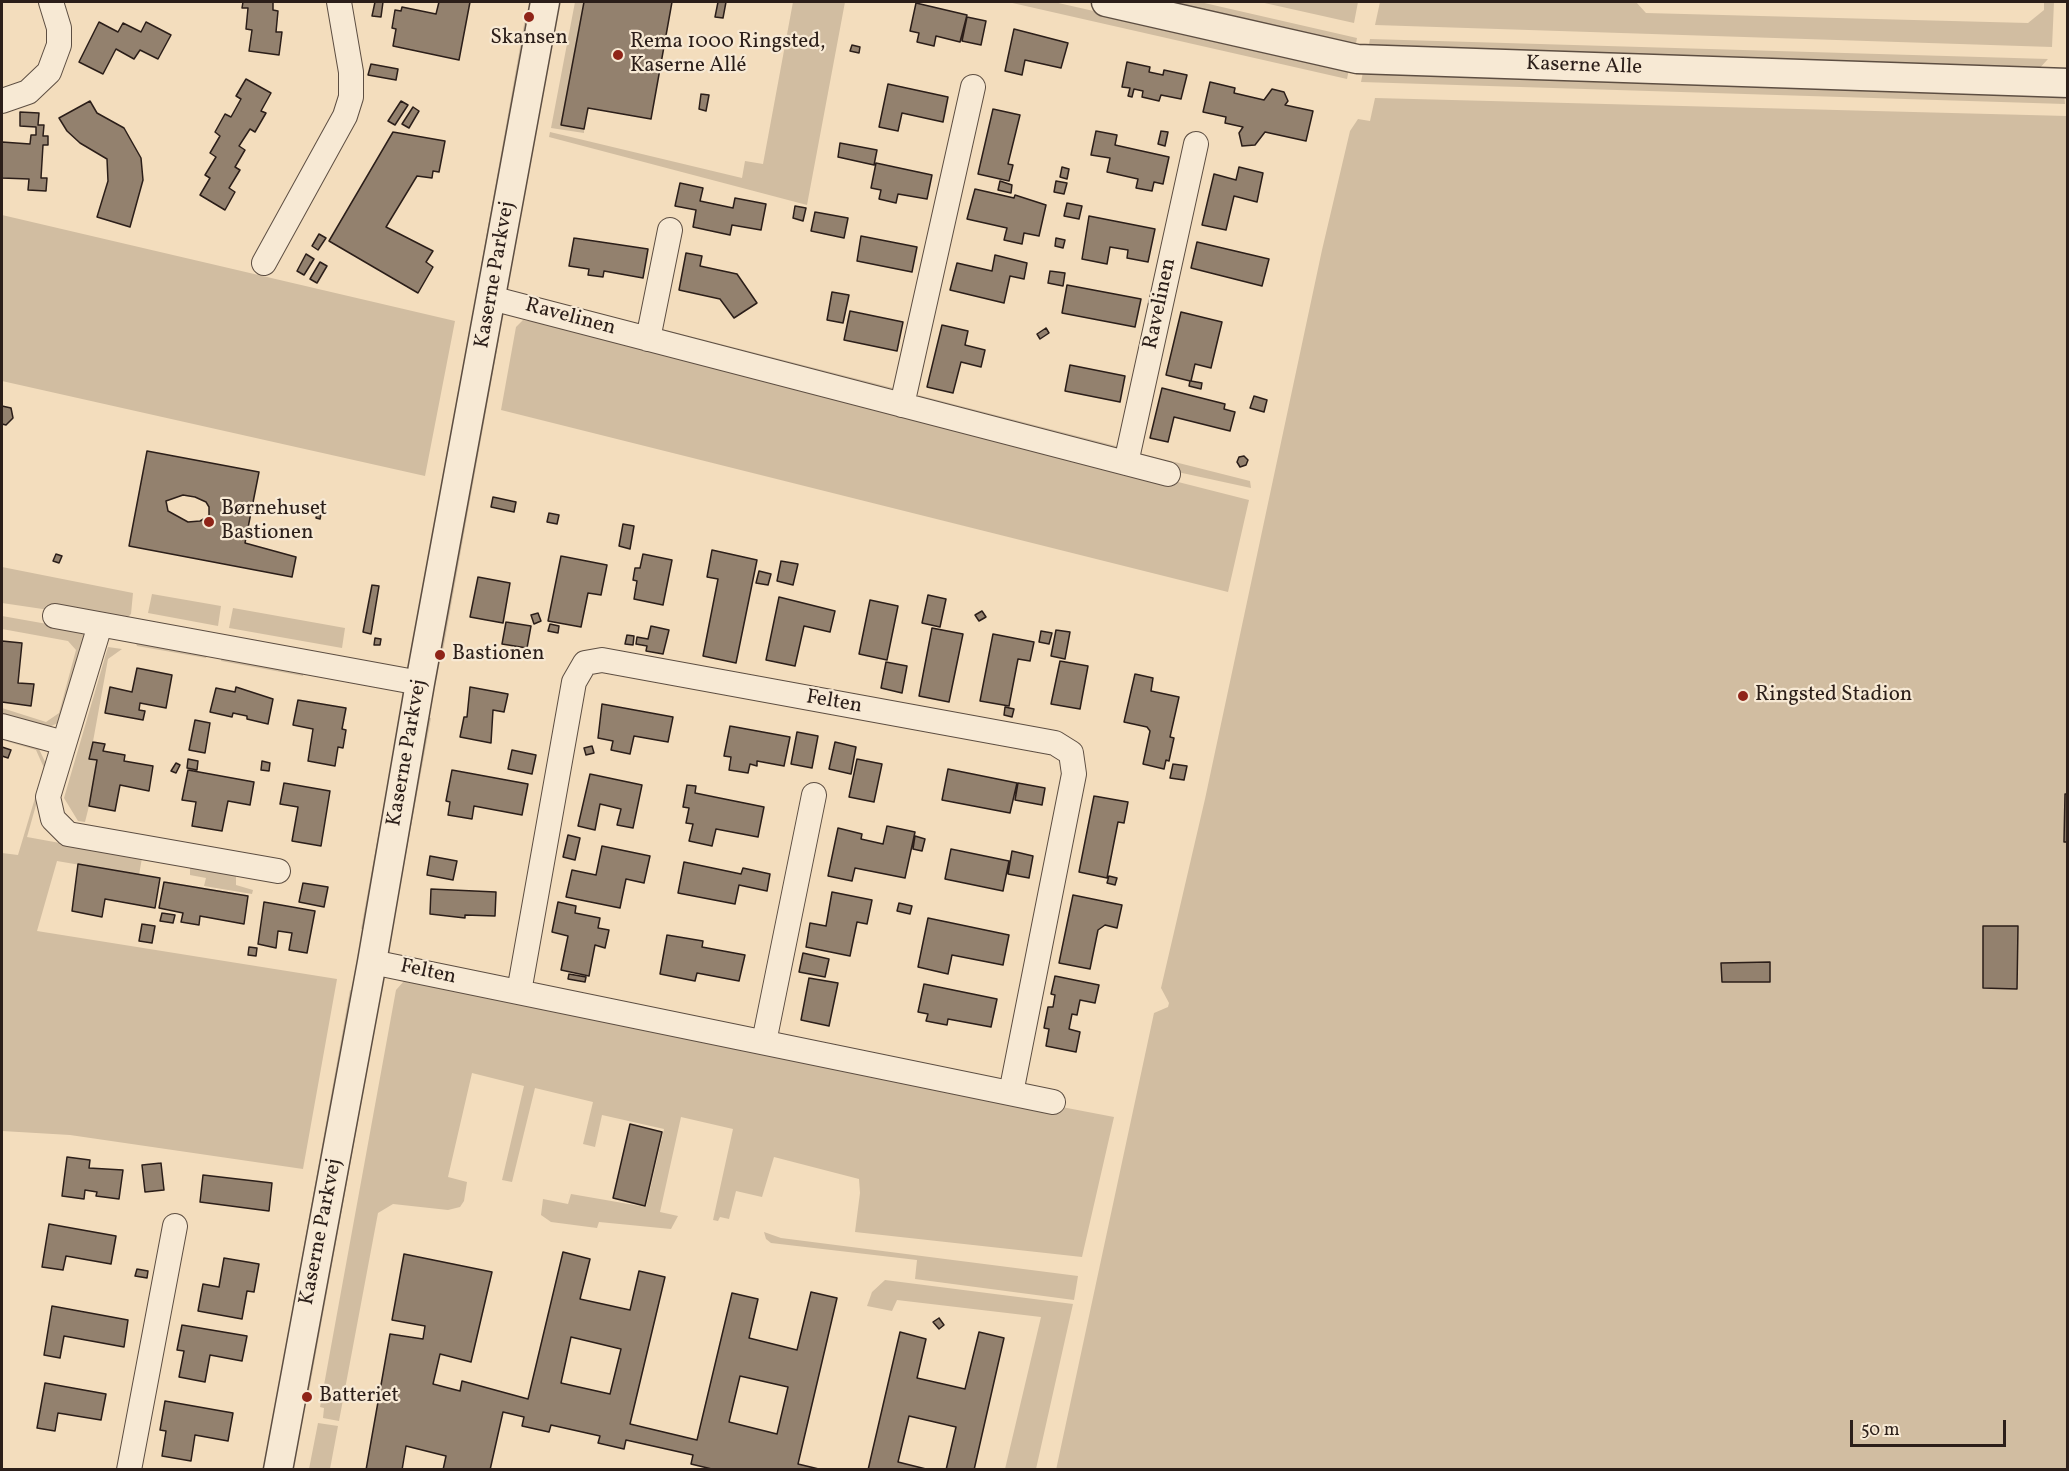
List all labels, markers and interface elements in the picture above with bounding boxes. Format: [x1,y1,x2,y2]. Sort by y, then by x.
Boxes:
marker: Skansen [522,10,536,24]
place label: Skansen [490,26,568,52]
place label: Rema 1000 Ringsted, Kaserne Allé [630,30,826,80]
marker: Rema 1000 Ringsted, Kaserne Allé [611,48,625,62]
street label: Kaserne Alle [1525,52,1643,82]
street label: Kaserne Parkvej [471,200,521,350]
street label: Ravelinen [1139,256,1183,352]
street label: Ravelinen [522,294,618,342]
place label: Børnehuset Bastionen [221,497,327,547]
marker: Børnehuset Bastionen [202,515,216,529]
place label: Bastionen [452,642,544,668]
marker: Bastionen [433,648,447,662]
street label: Kaserne Parkvej [383,678,433,828]
place label: Ringsted Stadion [1755,683,1912,709]
street label: Felten [804,686,864,720]
marker: Ringsted Stadion [1736,689,1750,703]
street label: Felten [398,955,458,991]
street label: Kaserne Parkvej [295,1157,349,1307]
place label: Batteriet [319,1384,399,1410]
marker: Batteriet [300,1390,314,1404]
scale bar [1853,1408,2009,1446]
text: 50 m [1861,1418,1900,1443]

